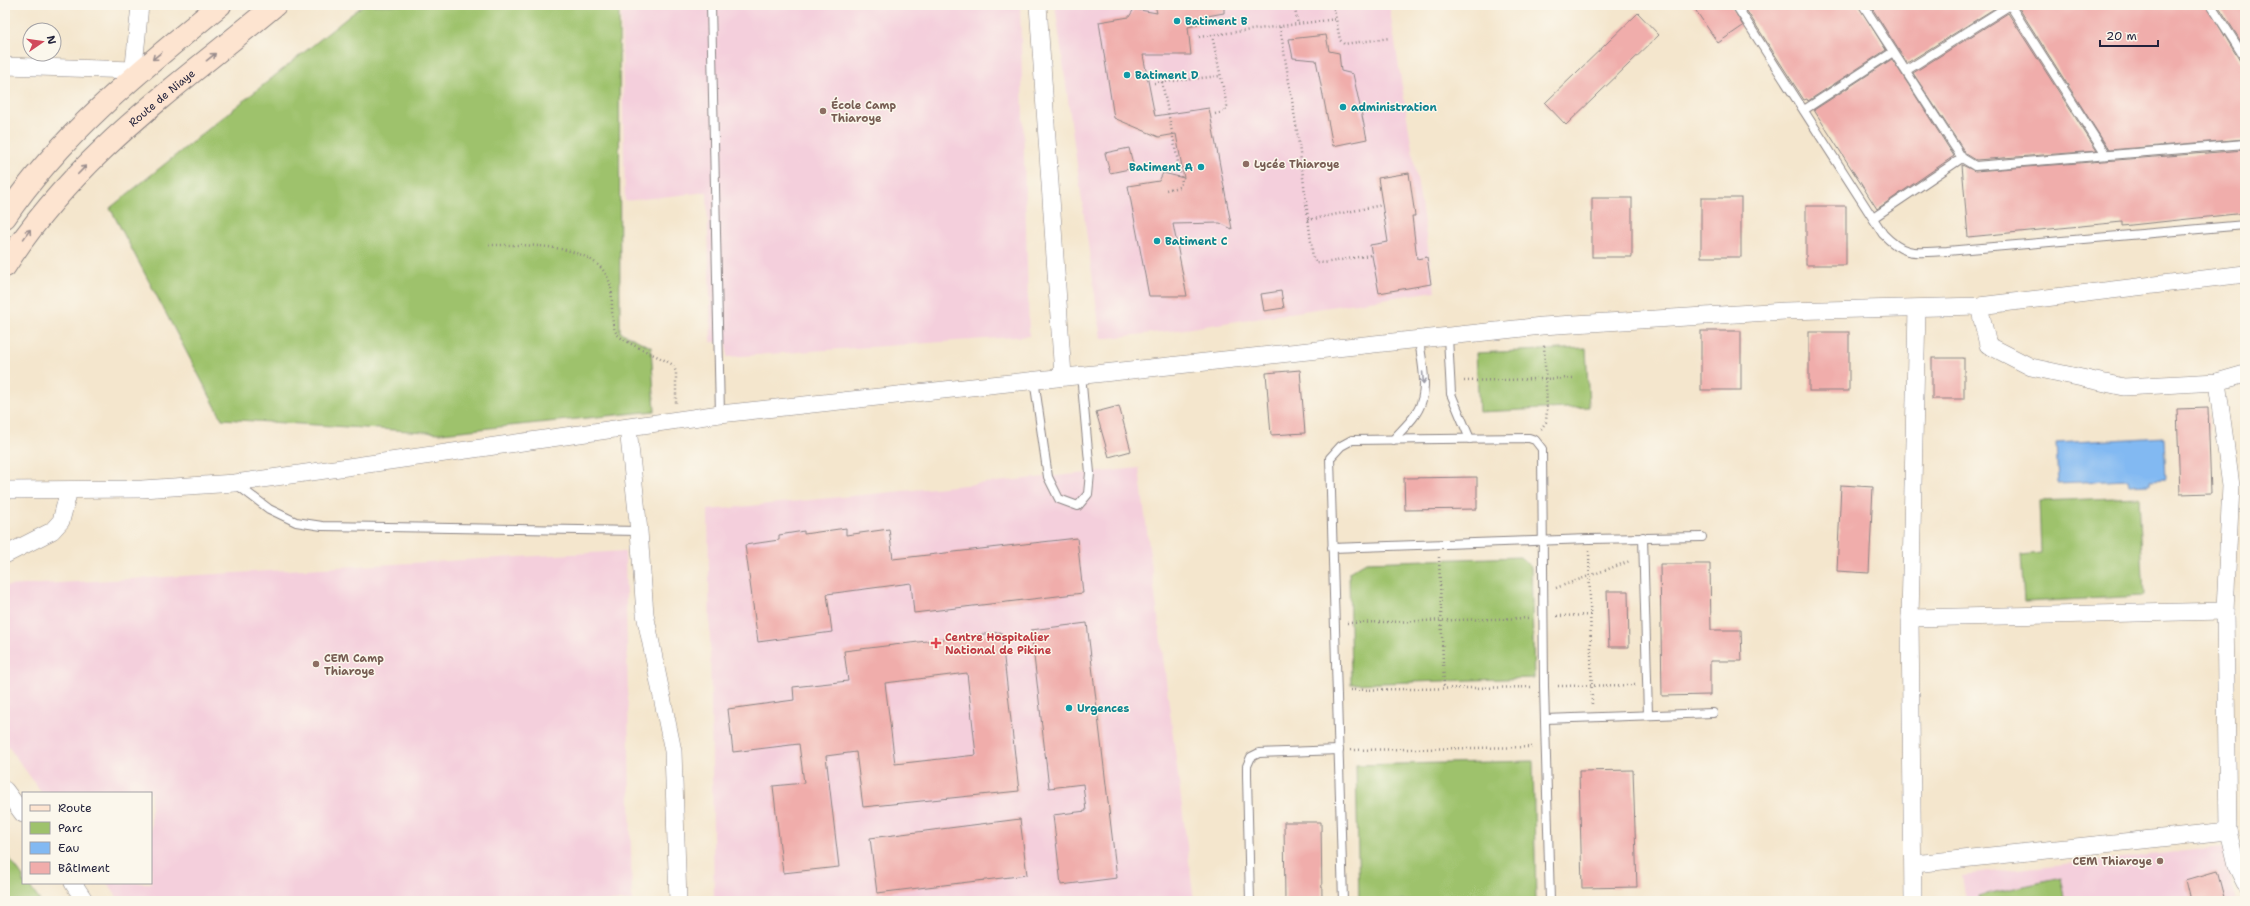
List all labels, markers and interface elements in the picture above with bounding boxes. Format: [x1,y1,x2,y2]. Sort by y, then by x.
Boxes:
place label: Batiment B [1185,14,1248,29]
marker: Batiment B [1172,16,1182,26]
north arrow [22,22,62,62]
scale bar [2100,22,2158,48]
text: 20 m [2106,28,2137,44]
text: N [43,34,60,46]
one-way arrow [152,52,163,60]
one-way arrow [206,52,217,61]
street label: Route de Niaye [126,66,198,130]
place label: Batiment D [1135,68,1199,83]
marker: Batiment D [1122,70,1132,80]
place label: École Camp Thiaroye [831,97,896,126]
place label: administration [1351,100,1438,115]
marker: administration [1338,102,1348,112]
marker: École Camp Thiaroye [818,106,828,116]
place label: Lycée Thiaroye [1254,157,1340,172]
marker: Lycée Thiaroye [1241,159,1251,169]
place label: Batiment A [1129,160,1194,175]
marker: Batiment A [1196,162,1206,172]
one-way arrow [77,165,87,175]
one-way arrow [23,229,31,240]
place label: Batiment C [1165,234,1228,249]
marker: Batiment C [1152,236,1162,246]
one-way arrow [1419,371,1426,384]
place label: Centre Hospitalier National de Pikine [945,630,1052,658]
marker: Centre Hospitalier National de Pikine [930,637,942,649]
place label: CEM Camp Thiaroye [324,651,384,679]
marker: CEM Camp Thiaroye [311,659,321,669]
place label: Urgences [1077,701,1130,716]
marker: Urgences [1064,703,1074,713]
legend [22,792,152,884]
text: Route [58,800,92,816]
text: Parc [58,820,83,836]
text: Eau [58,840,80,856]
place label: CEM Thiaroye [2072,854,2152,869]
marker: CEM Thiaroye [2155,856,2165,866]
text: Bâtiment [58,860,110,876]

